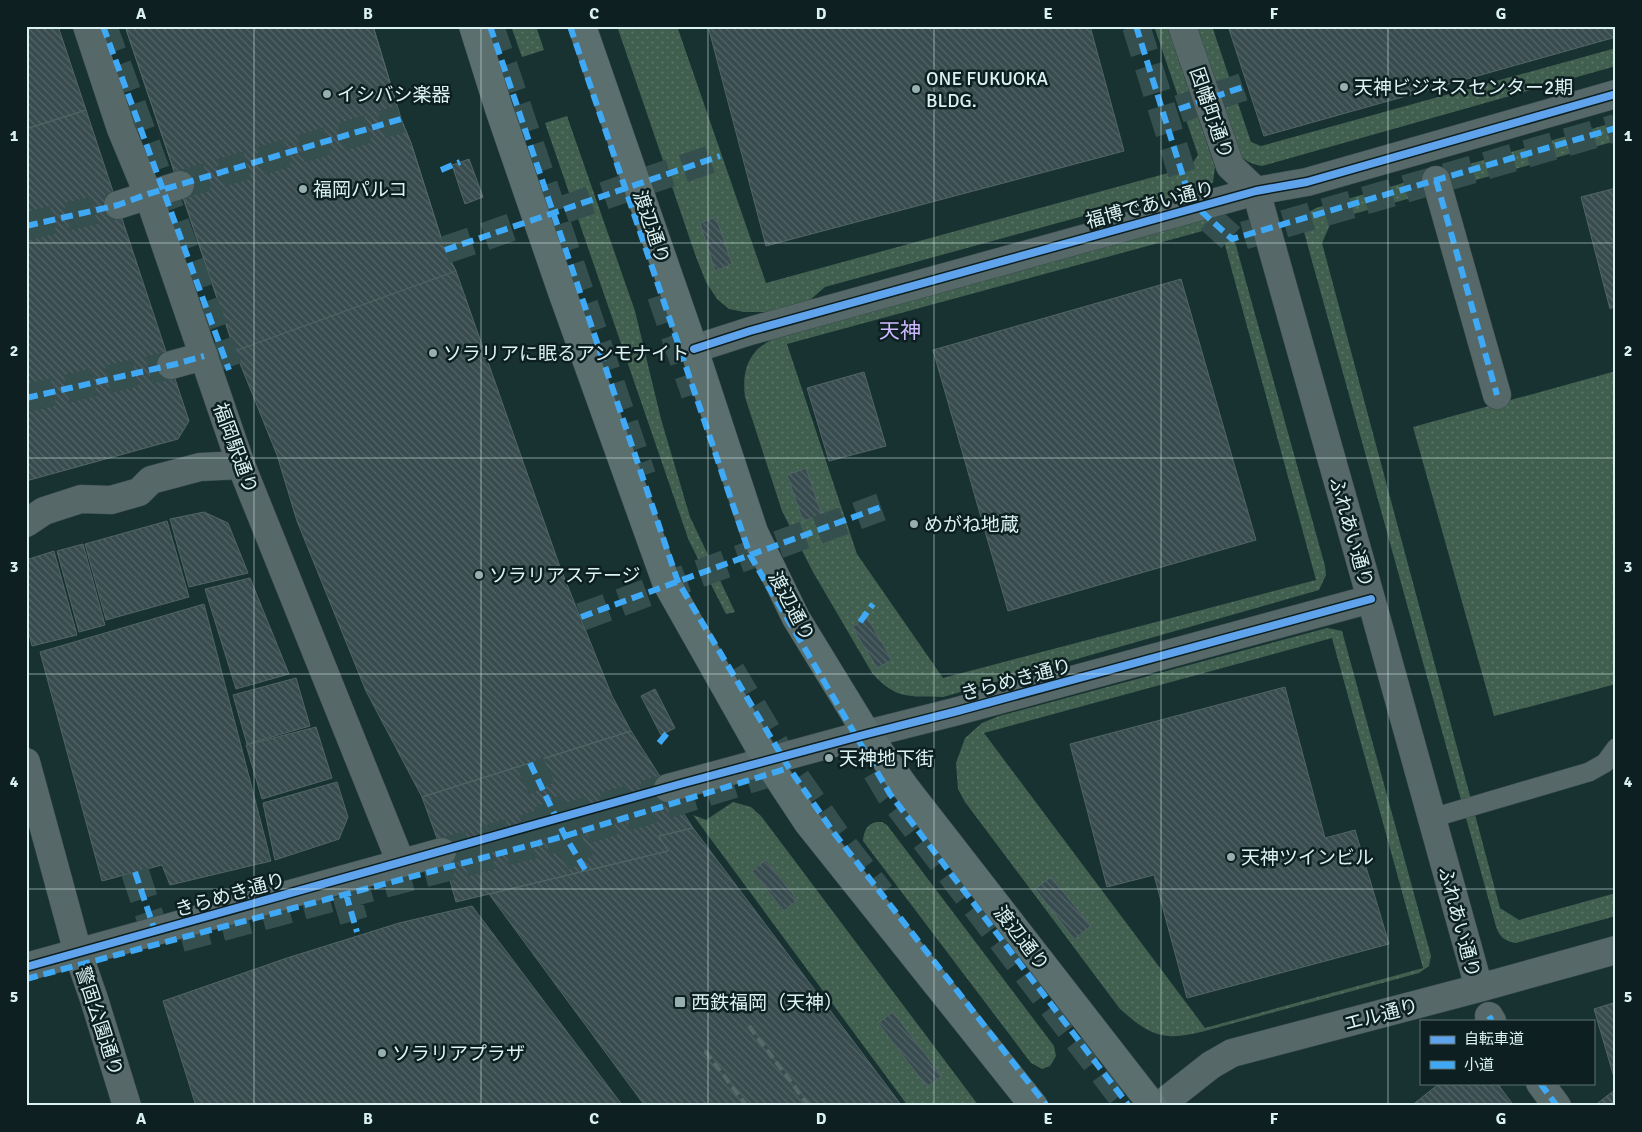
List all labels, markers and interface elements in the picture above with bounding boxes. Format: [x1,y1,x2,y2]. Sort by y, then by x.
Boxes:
text: A [136,4,147,24]
text: B [363,4,373,24]
text: C [589,4,599,24]
text: D [816,4,827,24]
text: E [1043,4,1053,24]
text: F [1270,4,1279,24]
text: G [1496,4,1506,24]
street label: 因幡町通り [1184,64,1238,162]
place label: ONE FUKUOKA BLDG. [926,67,1049,113]
place label: 天神ビジネスセンター2期 [1354,76,1573,100]
marker: 天神ビジネスセンター2期 [1338,81,1350,93]
place label: イシバシ楽器 [337,83,450,107]
marker: ONE FUKUOKA BLDG. [910,83,922,95]
marker: イシバシ楽器 [321,88,333,100]
text: 1 [10,126,19,146]
text: 1 [1624,126,1633,146]
street label: 福博であい通り [1083,176,1218,234]
place label: 福岡パルコ [313,178,408,202]
marker: 福岡パルコ [297,183,309,195]
street label: 渡辺通り [627,187,675,267]
district label: 天神 [879,318,921,344]
text: 2 [10,341,18,361]
text: 2 [1624,341,1632,361]
place label: ソラリアに眠るアンモナイト [443,342,689,366]
marker: ソラリアに眠るアンモナイト [427,347,439,359]
street label: 福岡駅通り [208,400,263,497]
street label: ふれあい通り [1324,474,1378,590]
place label: めがね地蔵 [924,513,1019,537]
marker: めがね地蔵 [908,518,920,530]
text: 3 [10,557,18,577]
text: 3 [1624,557,1632,577]
place label: ソラリアステージ [489,564,641,588]
street label: 渡辺通り [763,567,820,646]
marker: ソラリアステージ [473,569,485,581]
street label: きらめき通り [958,654,1074,706]
place label: 天神地下街 [839,747,934,771]
marker: 天神地下街 [823,752,835,764]
text: 4 [10,772,19,792]
text: 4 [1624,772,1633,792]
place label: 天神ツインビル [1241,846,1374,870]
marker: 天神ツインビル [1225,851,1237,863]
street label: ふれあい通り [1433,864,1485,980]
street label: きらめき通り [172,868,288,922]
street label: 渡辺通り [988,901,1054,976]
street label: 警固公園通り [70,963,128,1079]
text: 5 [10,987,18,1007]
text: 5 [1624,987,1632,1007]
place label: 西鉄福岡（天神） [691,991,843,1015]
street label: エル通り [1341,994,1421,1036]
marker: 西鉄福岡（天神） [673,995,687,1009]
legend [1420,1020,1594,1084]
text: 自転車道 [1464,1030,1524,1048]
place label: ソラリアプラザ [392,1042,525,1066]
marker: ソラリアプラザ [376,1047,388,1059]
text: 小道 [1464,1056,1494,1074]
text: A [136,1109,147,1129]
text: B [363,1109,373,1129]
text: C [589,1109,599,1129]
text: D [816,1109,827,1129]
text: E [1043,1109,1053,1129]
text: F [1270,1109,1279,1129]
text: G [1496,1109,1506,1129]

